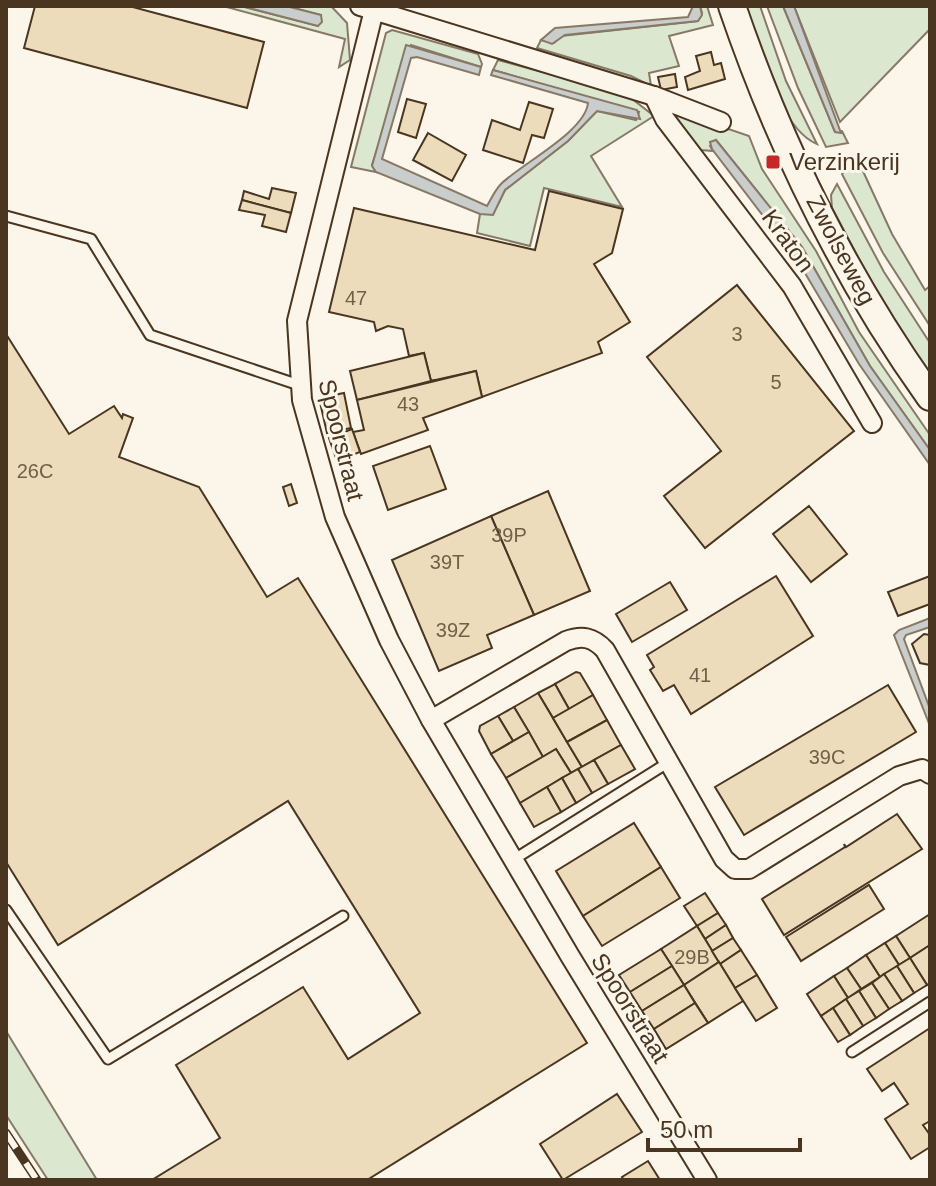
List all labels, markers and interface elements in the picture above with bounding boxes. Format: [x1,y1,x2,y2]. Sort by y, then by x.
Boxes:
place label: Verzinkerij [789,148,900,175]
marker: Verzinkerij [764,153,782,171]
street label: Zwolseweg [801,190,882,309]
street label: Kraton [757,204,820,277]
house number: 47 [345,287,367,309]
house number: 3 [731,323,743,345]
house number: 5 [770,371,782,393]
street label: Spoorstraat [313,376,370,504]
house number: 43 [397,393,419,415]
house number: 26C [17,460,53,482]
house number: 39P [491,524,527,546]
house number: 39T [430,551,464,573]
house number: 39Z [436,619,470,641]
house number: 41 [689,664,711,686]
house number: 39C [809,746,845,768]
house number: 29B [674,946,710,968]
street label: Spoorstraat [586,948,675,1068]
scale bar [648,1102,800,1152]
text: 50 m [660,1116,713,1143]

